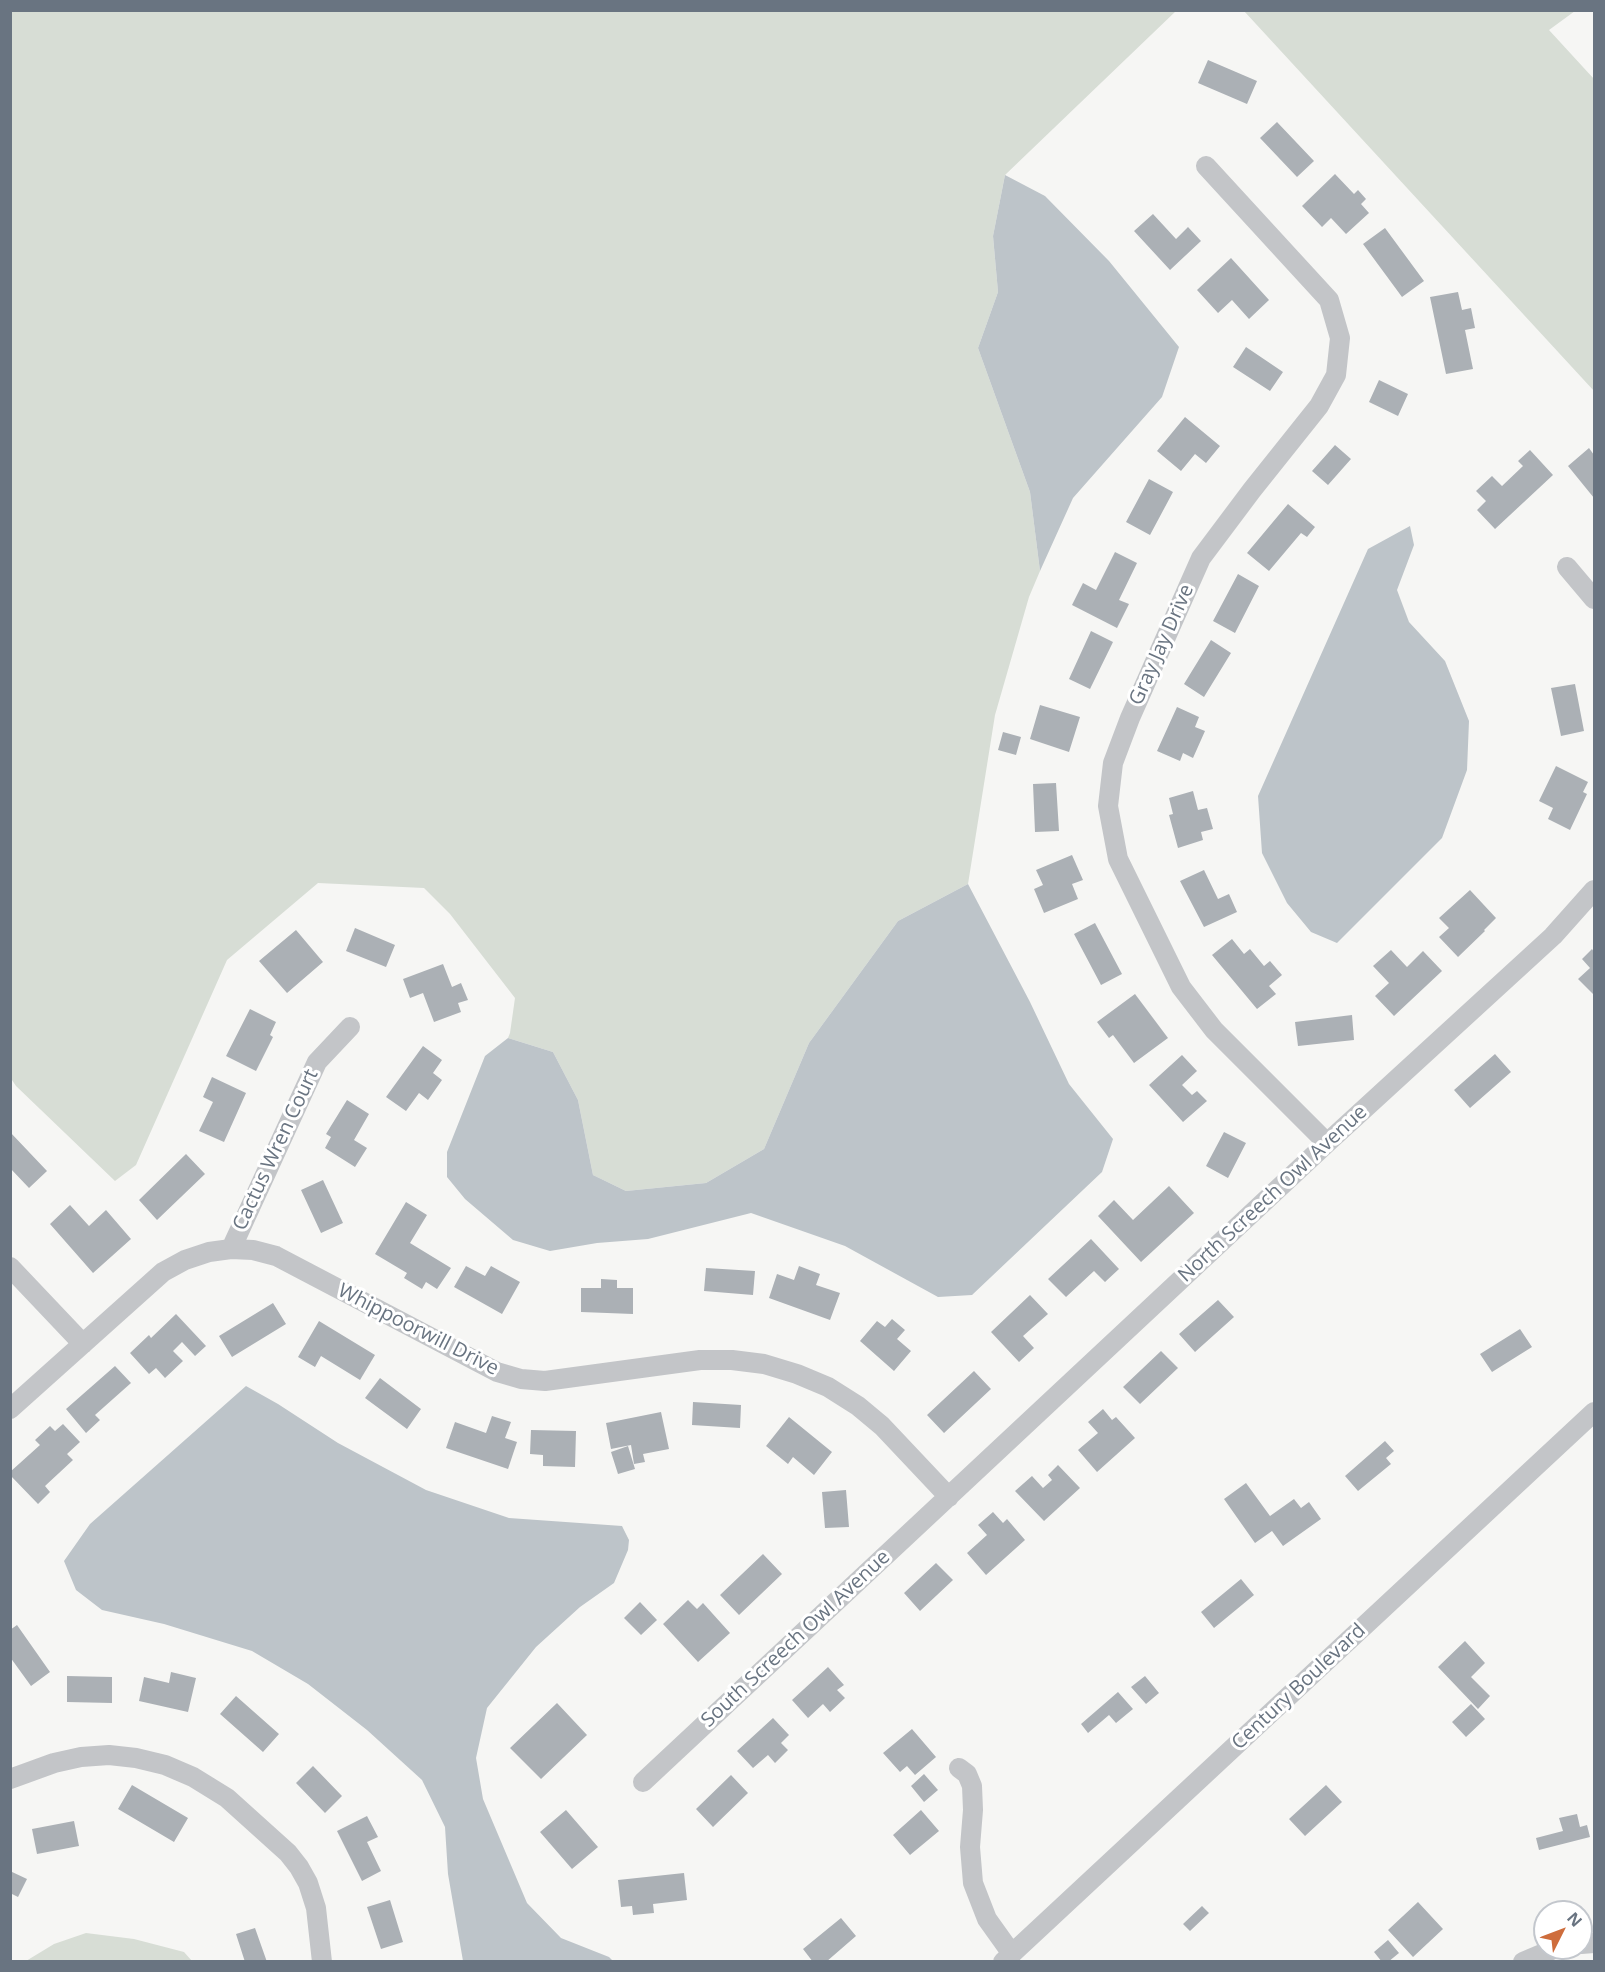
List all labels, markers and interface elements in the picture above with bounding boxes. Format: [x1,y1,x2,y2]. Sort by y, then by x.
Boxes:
street label: Gray Jay Drive [1125,581,1199,709]
street label: Cactus Wren Court [228,1066,324,1234]
street label: North Screech Owl Avenue [1174,1100,1372,1288]
street label: Whippoorwill Drive [334,1279,502,1381]
street label: South Screech Owl Avenue [697,1545,895,1733]
street label: Century Boulevard [1227,1619,1371,1755]
north arrow [1533,1900,1593,1960]
text: N [1562,1907,1587,1931]

